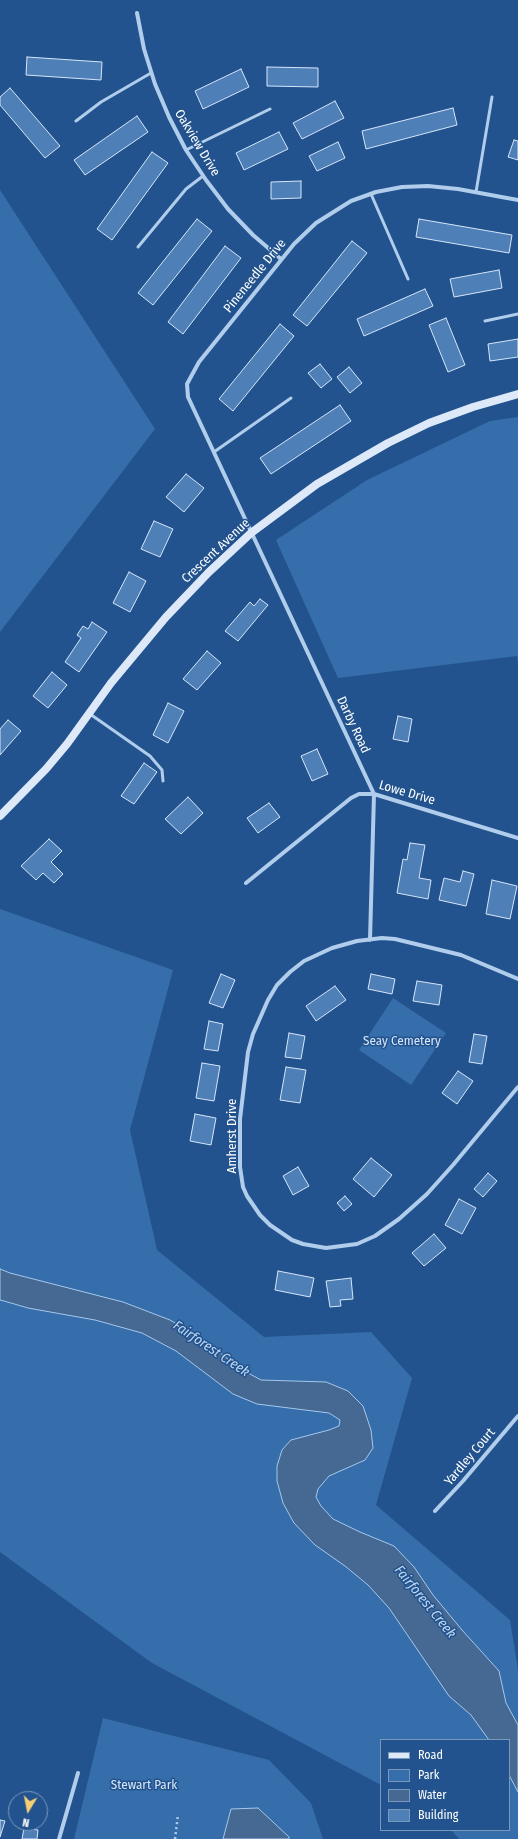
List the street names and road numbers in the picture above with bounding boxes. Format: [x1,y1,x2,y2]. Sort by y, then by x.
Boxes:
street label: Oakview Drive [171,107,223,179]
street label: Pineneedle Drive [221,236,289,316]
street label: Crescent Avenue [179,515,253,587]
street label: Darby Road [333,694,373,756]
street label: Lowe Drive [377,778,437,808]
street label: Amherst Drive [224,1099,240,1173]
street label: Yardley Court [441,1425,499,1489]

